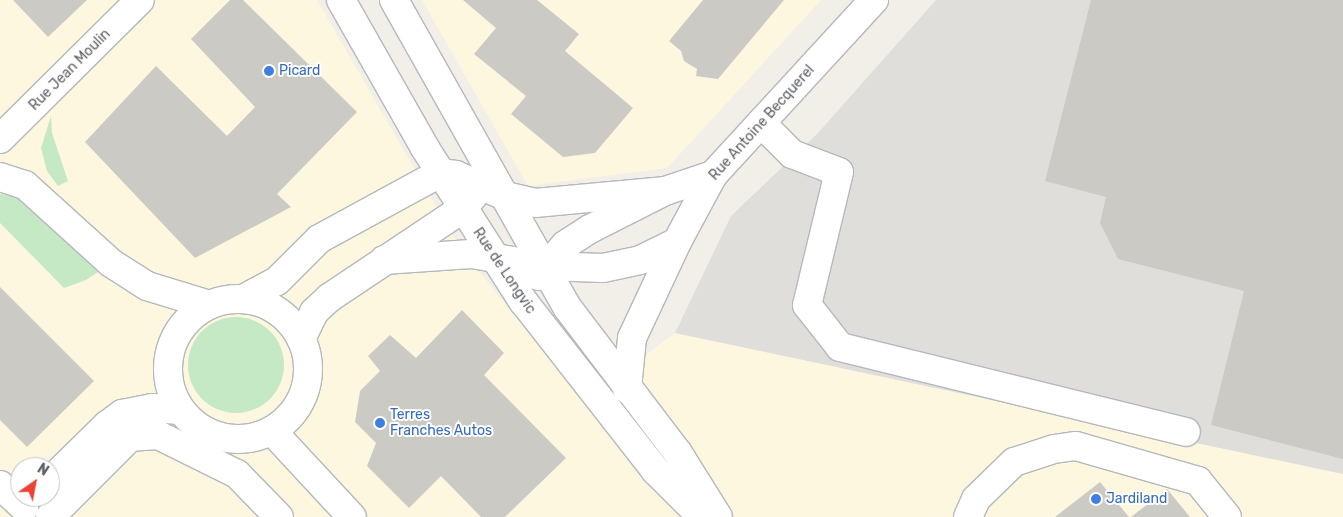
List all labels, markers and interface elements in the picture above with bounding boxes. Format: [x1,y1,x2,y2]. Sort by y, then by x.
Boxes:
street label: Rue Jean Moulin [26,26,114,114]
street label: Rue Antoine Becquerel [706,62,818,184]
place label: Picard [279,63,320,79]
marker: Picard [263,65,275,77]
street label: Rue de Longvic [469,225,539,317]
place label: Terres Franches Autos [390,407,492,440]
marker: Terres Franches Autos [374,417,386,429]
north arrow [10,457,60,507]
text: N [34,460,52,480]
place label: Jardiland [1106,491,1167,507]
marker: Jardiland [1090,493,1102,505]

